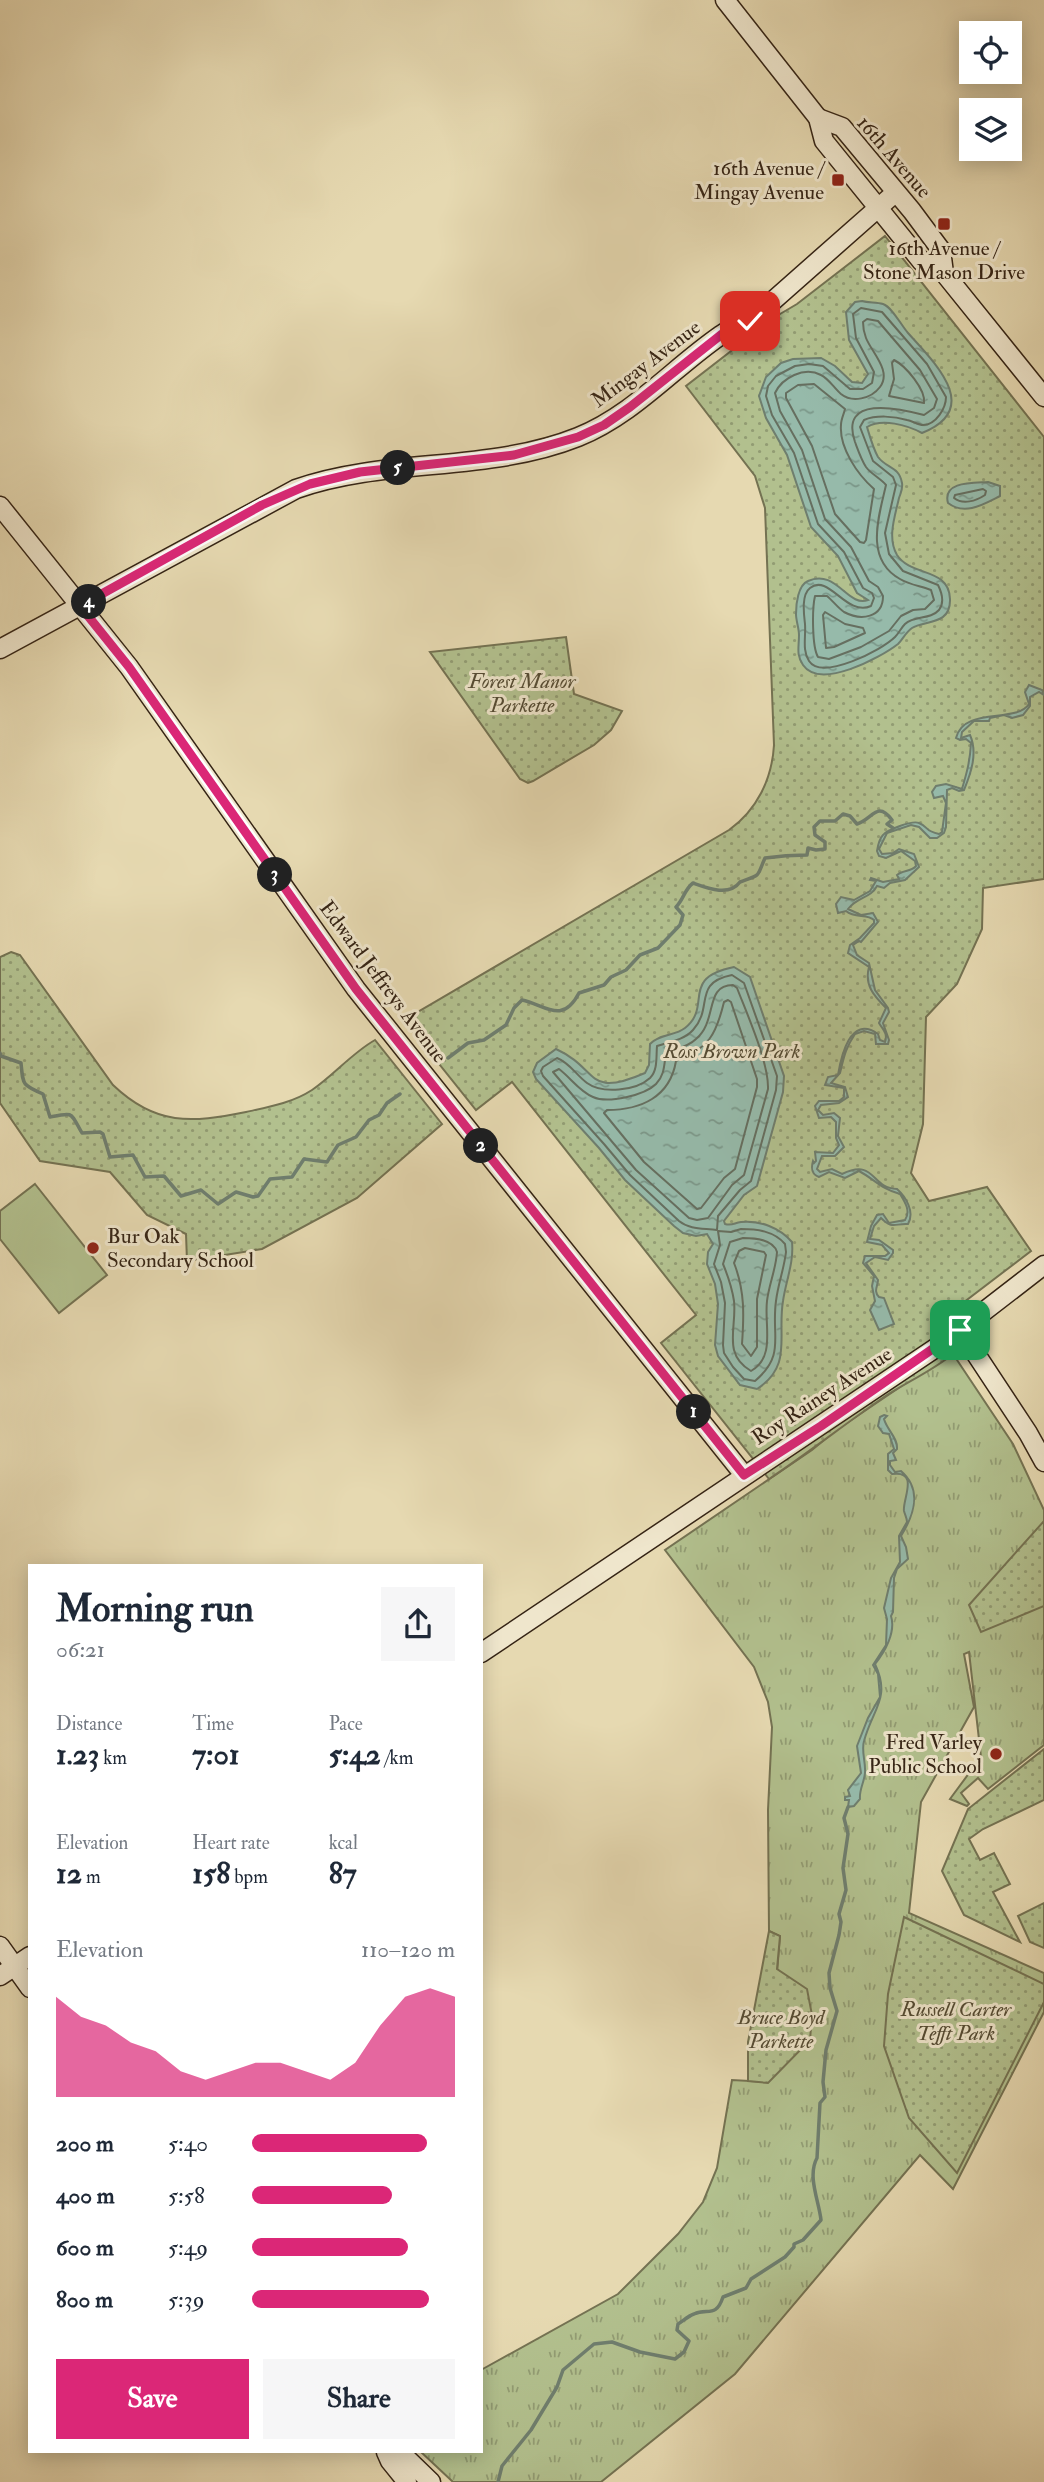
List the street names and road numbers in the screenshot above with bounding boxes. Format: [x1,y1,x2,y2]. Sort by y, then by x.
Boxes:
street label: 16th Avenue [851,110,937,204]
street label: Mingay Avenue [586,314,706,414]
street label: Edward Jeffreys Avenue [313,895,453,1069]
street label: Roy Rainey Avenue [747,1340,897,1451]

